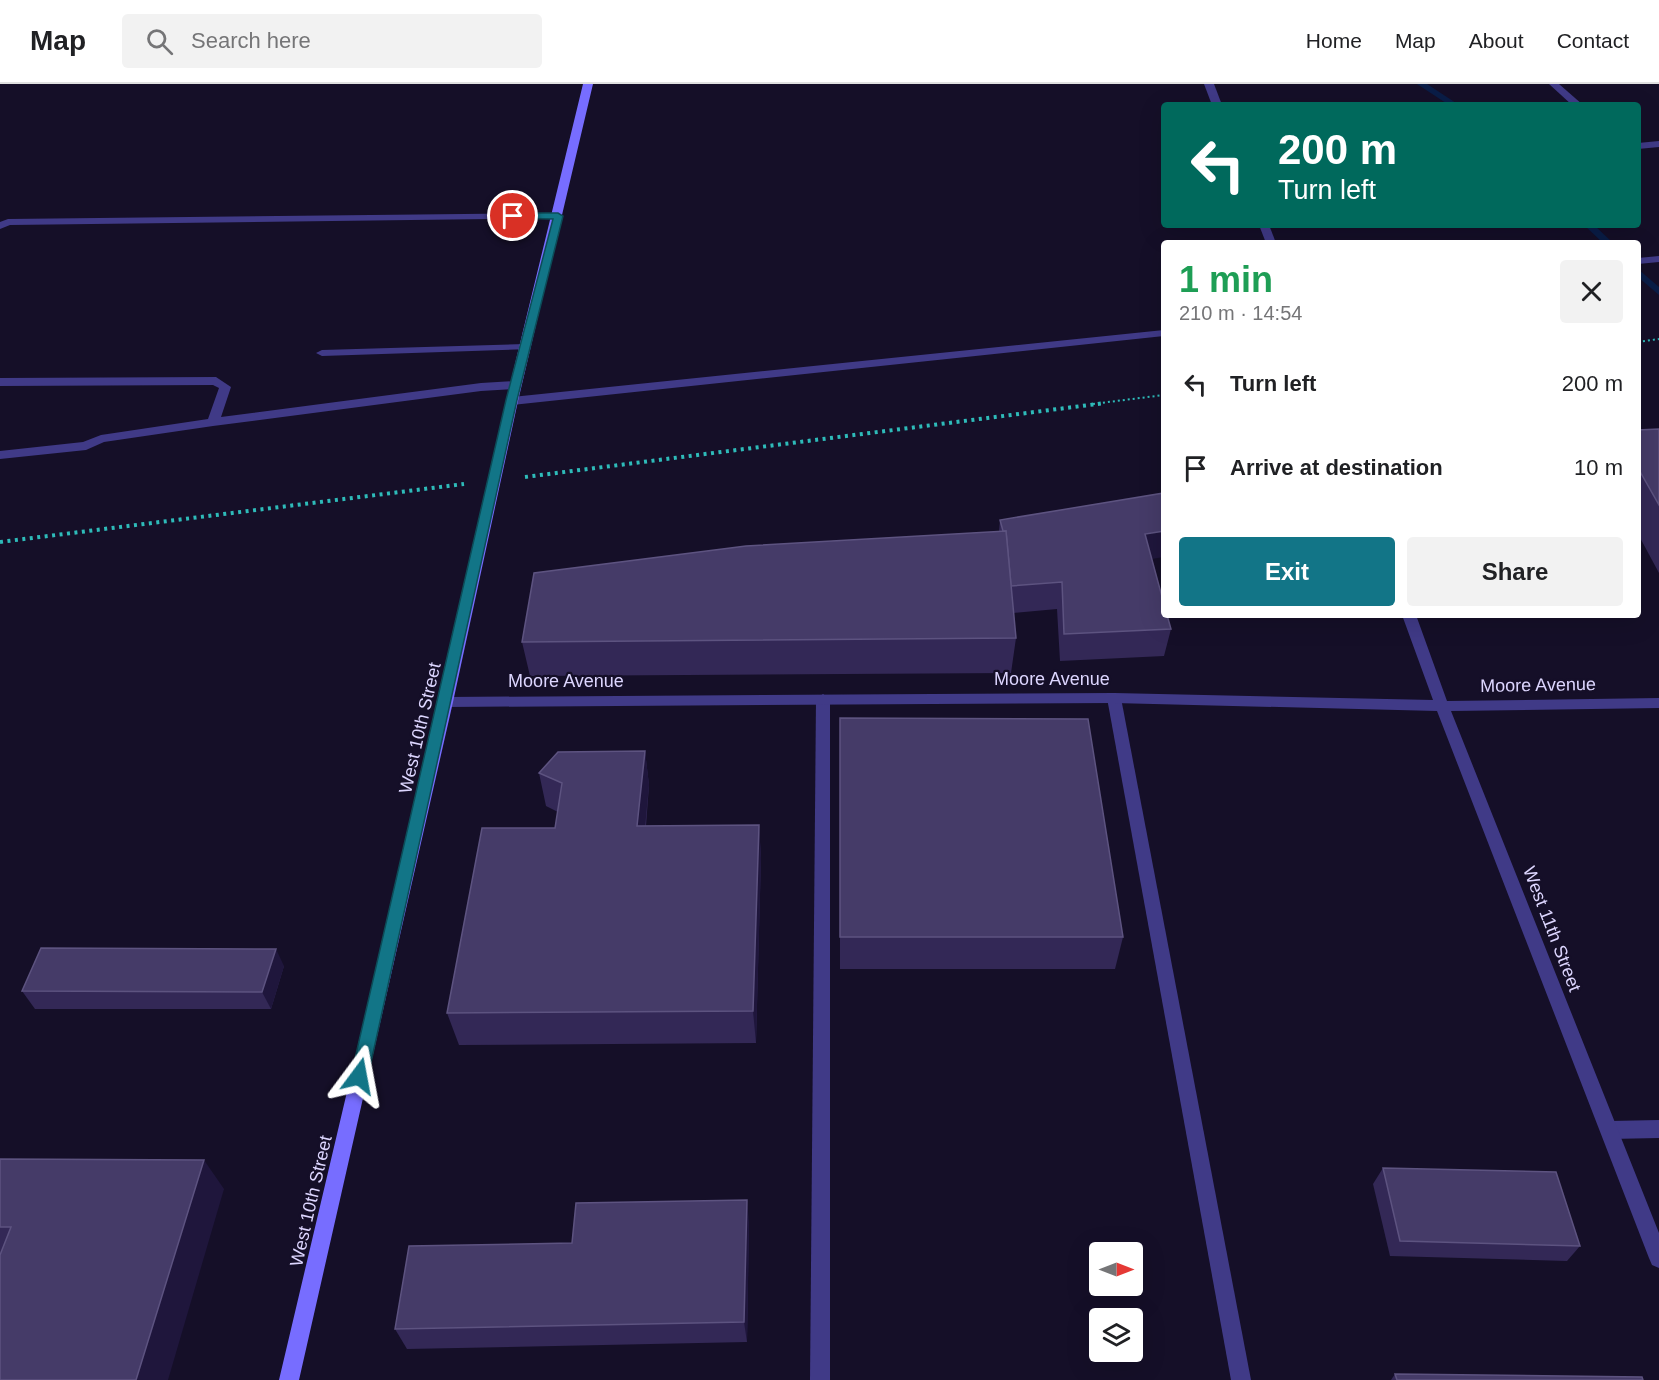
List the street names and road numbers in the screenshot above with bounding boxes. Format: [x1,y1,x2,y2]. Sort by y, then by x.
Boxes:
street label: West 10th Street [395,661,445,795]
street label: Moore Avenue [994,669,1110,689]
street label: Moore Avenue [508,671,624,691]
street label: Moore Avenue [1480,674,1596,696]
street label: West 11th Street [1519,864,1585,994]
street label: West 10th Street [286,1134,336,1268]

